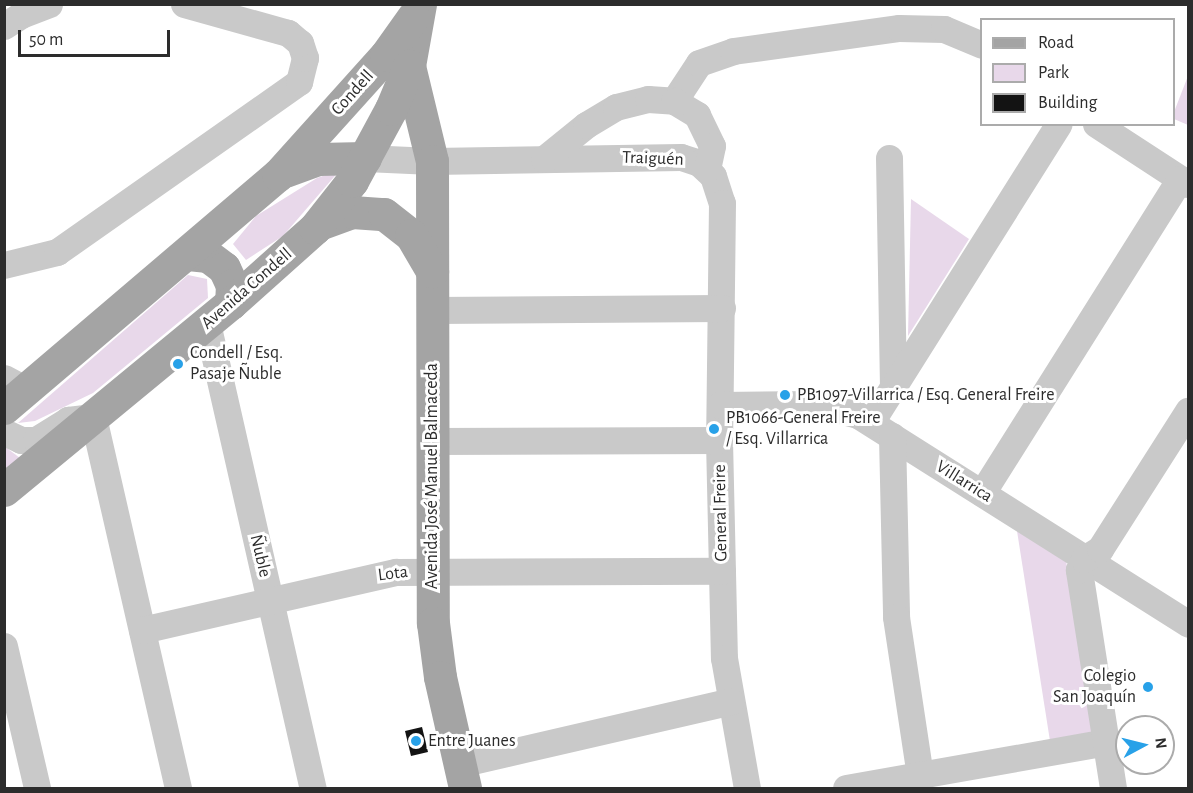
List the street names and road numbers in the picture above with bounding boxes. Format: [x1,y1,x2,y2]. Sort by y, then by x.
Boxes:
street label: Condell [327,66,379,120]
street label: Traiguén [622,147,684,171]
street label: Avenida Condell [197,244,297,334]
street label: Avenida José Manuel Balmaceda [421,363,443,589]
street label: Villarrica [932,456,996,508]
street label: General Freire [709,464,733,562]
street label: Ñuble [245,532,275,580]
street label: Lota [377,561,409,587]

